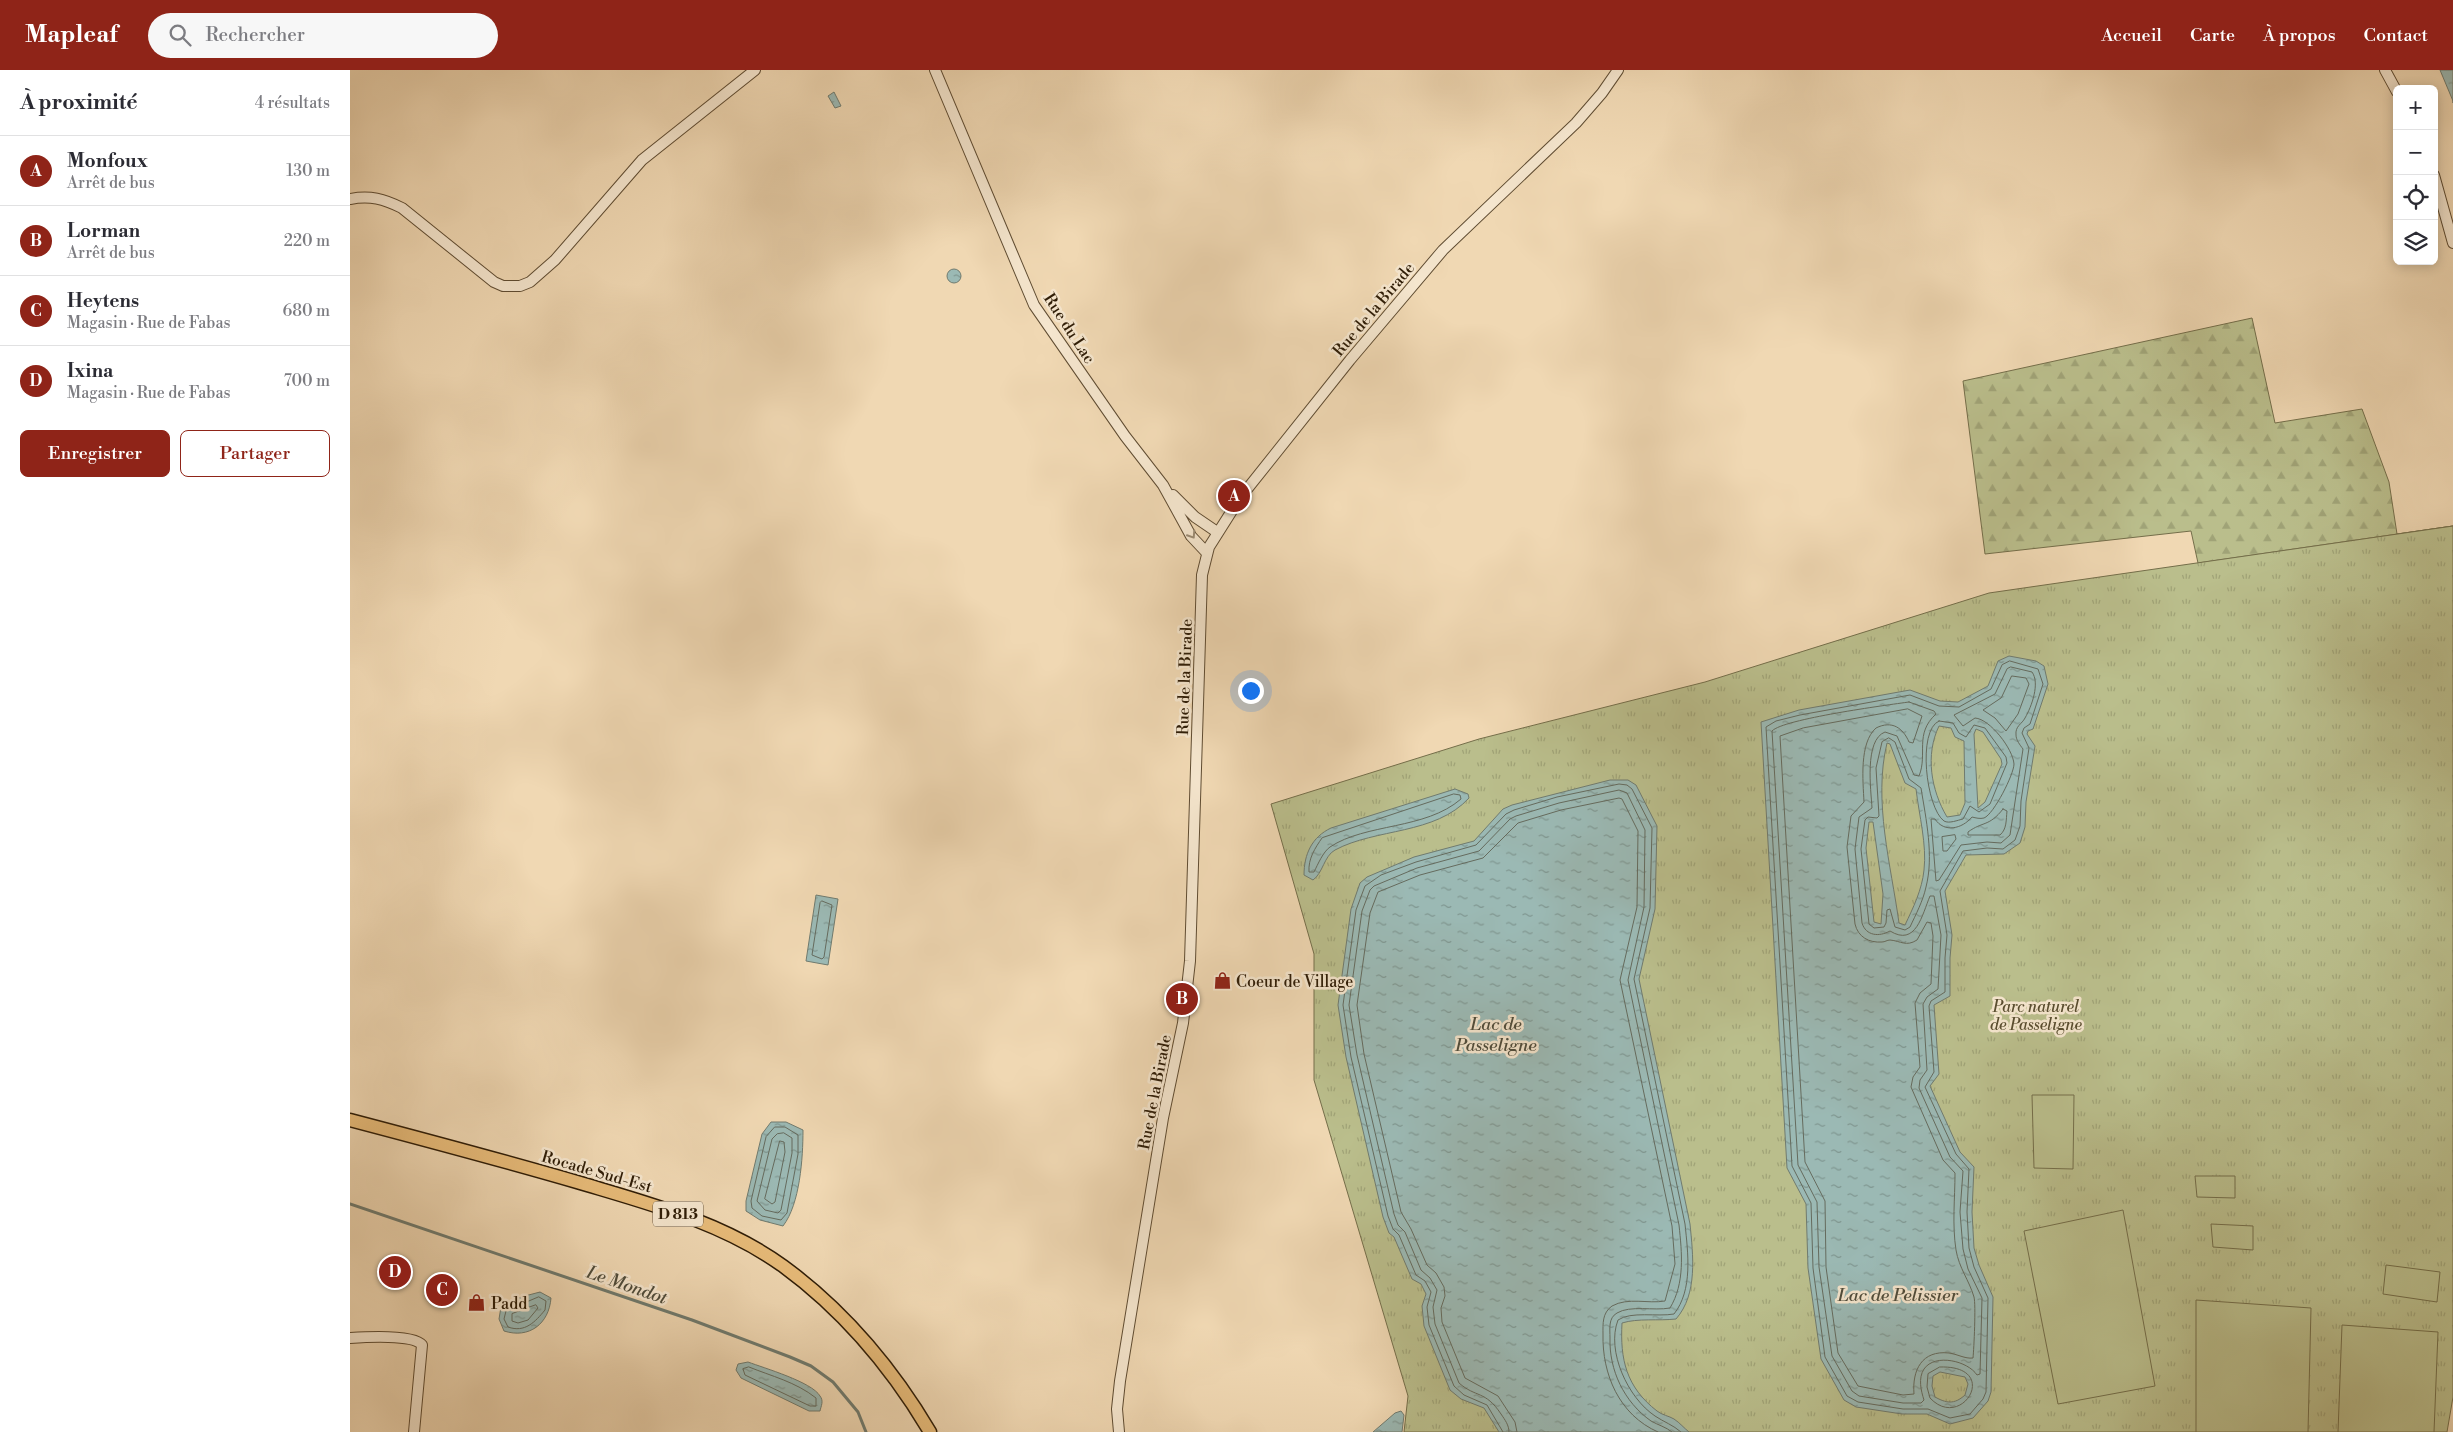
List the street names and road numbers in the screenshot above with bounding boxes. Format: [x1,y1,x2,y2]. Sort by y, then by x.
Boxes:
street label: Rue de la Birade [1329,258,1419,361]
street label: Rue du Lac [1039,290,1099,367]
street label: Rue de la Birade [1173,618,1197,736]
street label: Rue de la Birade [1134,1033,1176,1151]
street label: Rocade Sud-Est [539,1147,655,1197]
road number: D 813 [653,1202,703,1226]

